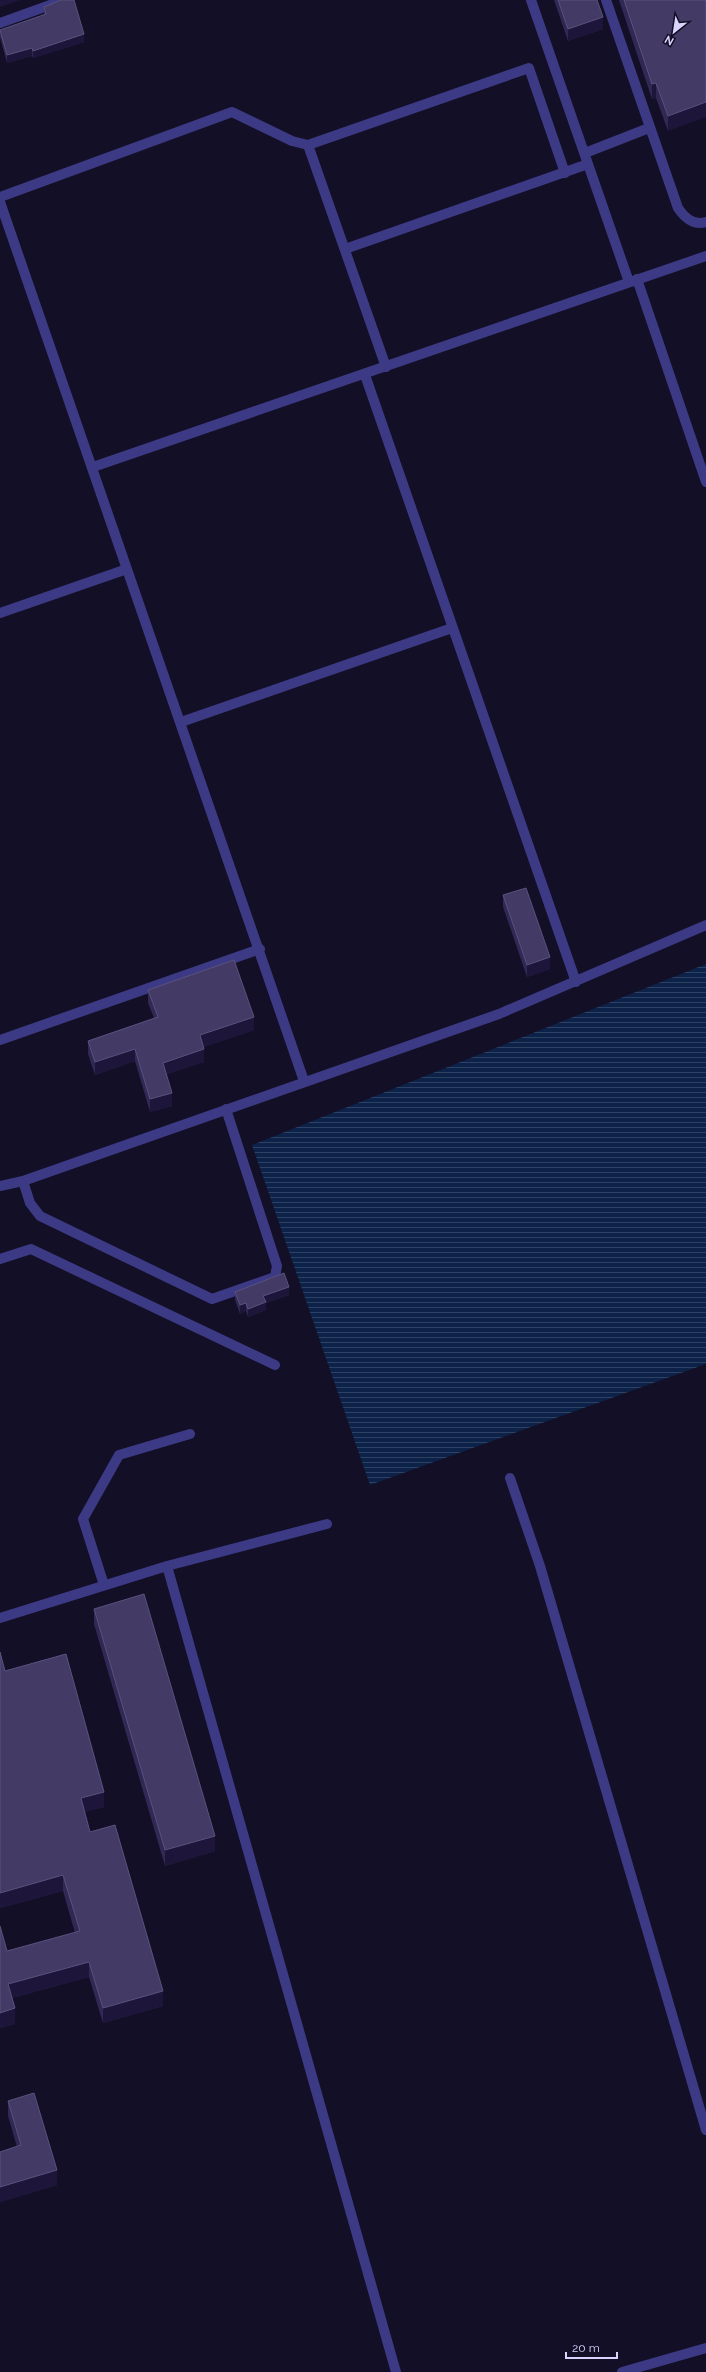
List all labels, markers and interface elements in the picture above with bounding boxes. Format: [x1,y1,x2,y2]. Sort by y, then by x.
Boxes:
north arrow [654,12,694,52]
text: N [662,32,676,48]
scale bar [566,2334,617,2360]
text: 20 m [572,2341,600,2355]

